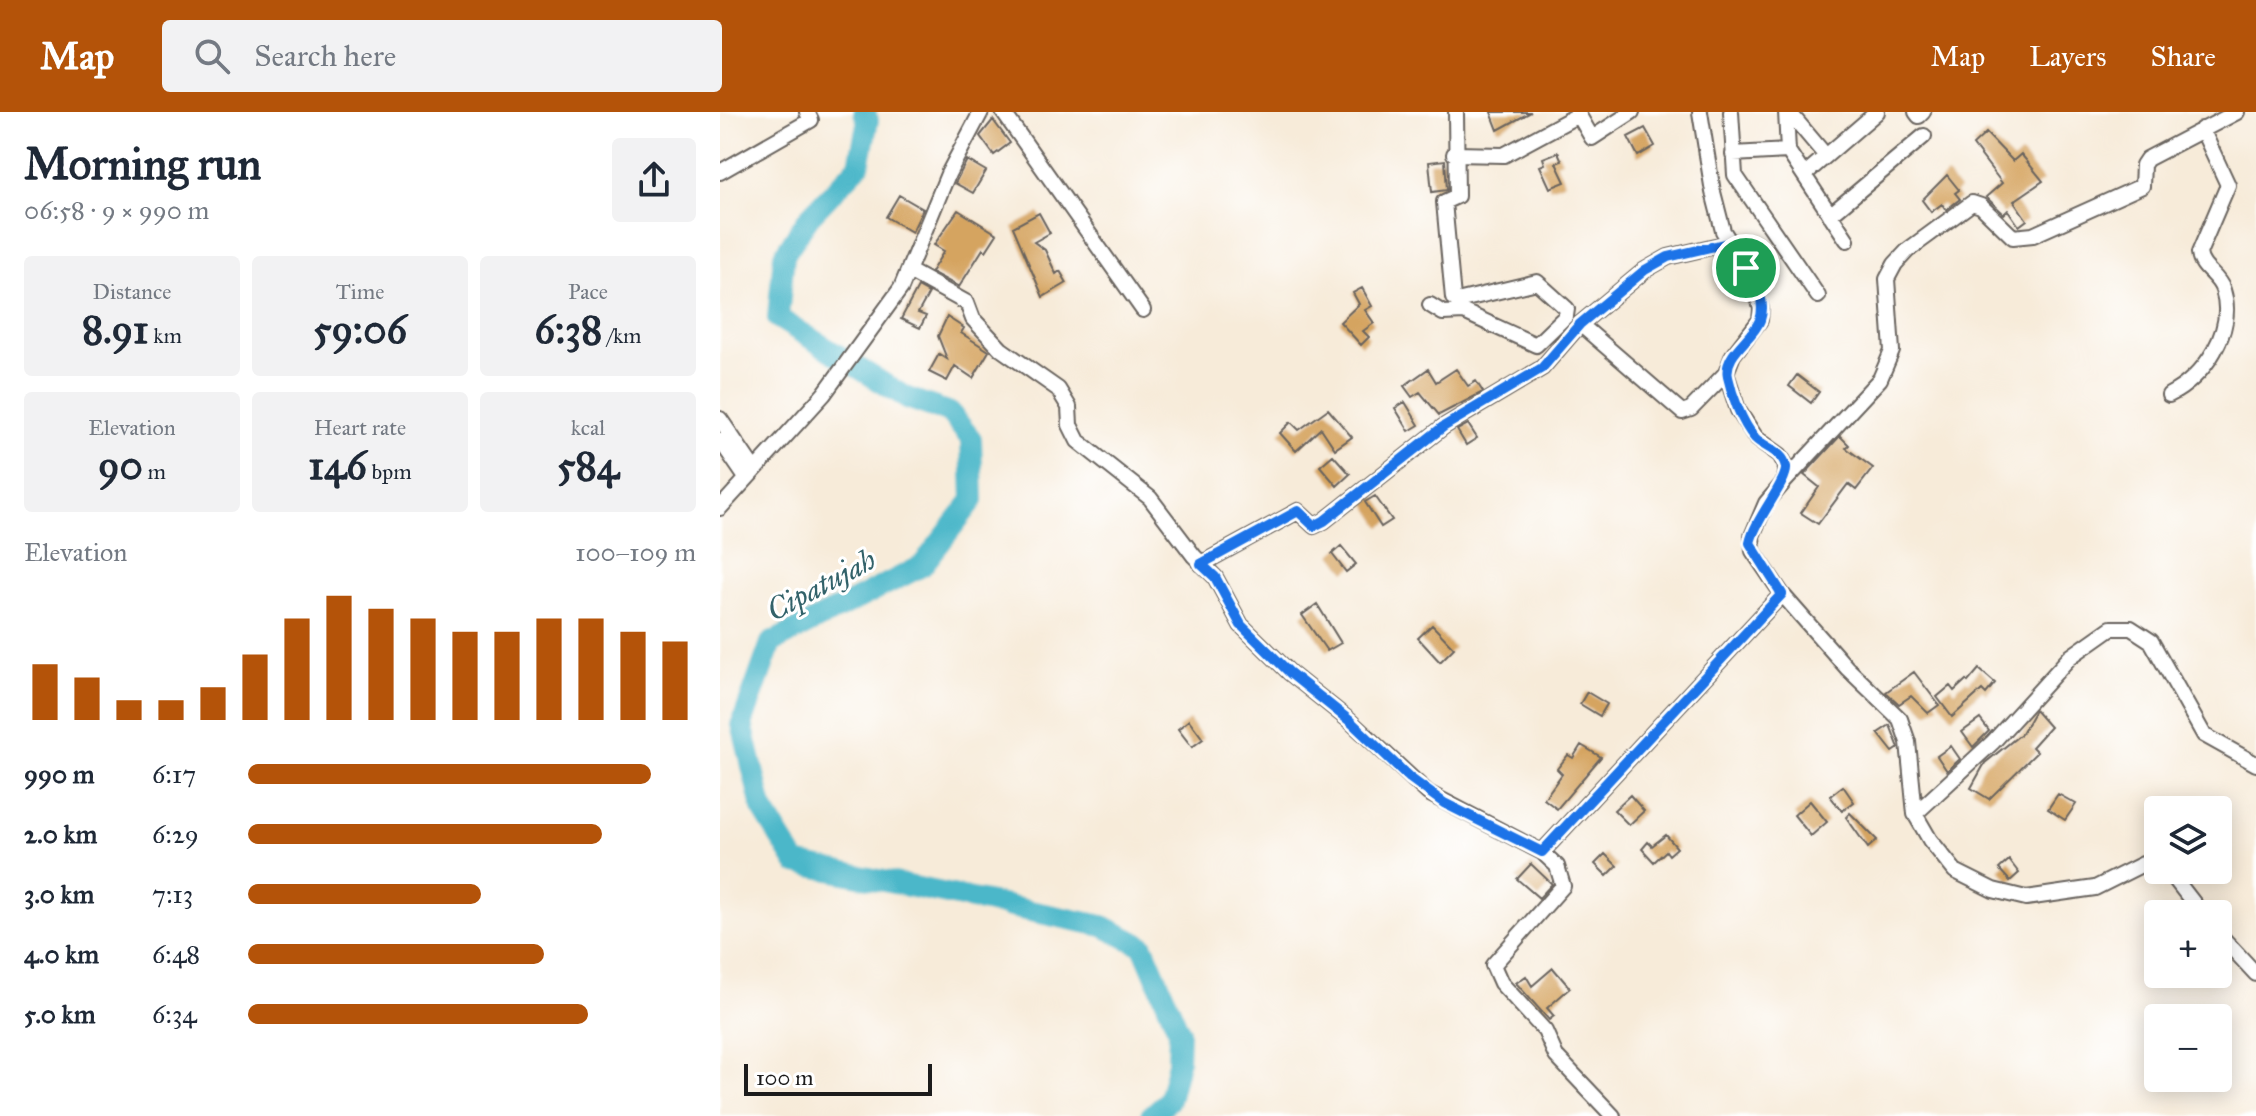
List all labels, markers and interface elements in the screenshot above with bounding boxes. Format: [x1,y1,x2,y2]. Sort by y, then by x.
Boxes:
search box [162,20,722,92]
text: Map [40,33,114,79]
icon: search [190,34,234,78]
text: Search here [254,38,396,74]
text: Map [1930,39,1985,74]
text: Layers [2029,39,2107,74]
text: Share [2151,39,2216,74]
text: Morning run [24,137,261,191]
button: share [612,138,696,222]
text: 06:58 · 9 × 990 m [24,194,209,226]
pin [1712,234,1780,302]
icon: arrive [1724,246,1768,290]
text: Distance [93,278,171,305]
text: Time [336,278,384,305]
text: Pace [568,278,608,305]
text: 8.91 [82,305,149,354]
text: 59:06 [313,305,407,354]
text: 6:38 [534,305,602,354]
text: km [149,322,182,349]
text: /km [602,322,642,349]
text: Elevation [88,414,176,441]
text: Heart rate [314,414,406,441]
text: kcal [571,414,605,441]
text: 90 [98,441,143,490]
text: 146 [308,441,367,490]
text: 584 [557,441,619,490]
text: m [143,458,166,485]
text: bpm [367,458,412,485]
text: Elevation [24,536,127,568]
text: 100–109 m [575,536,696,568]
water label: Cipatujah [760,541,882,630]
text: 990 m [24,758,95,790]
text: 6:17 [152,758,196,790]
map controls [2144,796,2232,1092]
button: layers [2144,796,2232,884]
text: 2.0 km [24,818,97,850]
text: 6:29 [152,818,199,850]
text: 3.0 km [24,878,94,910]
text: 7:13 [152,878,193,910]
button: + [2144,900,2232,988]
text: 4.0 km [24,938,99,970]
text: 6:48 [152,938,200,970]
text: 5.0 km [24,998,96,1030]
text: 6:34 [152,998,197,1030]
button: − [2144,1004,2232,1092]
scale bar [744,1060,932,1096]
text: 100 m [756,1064,813,1091]

